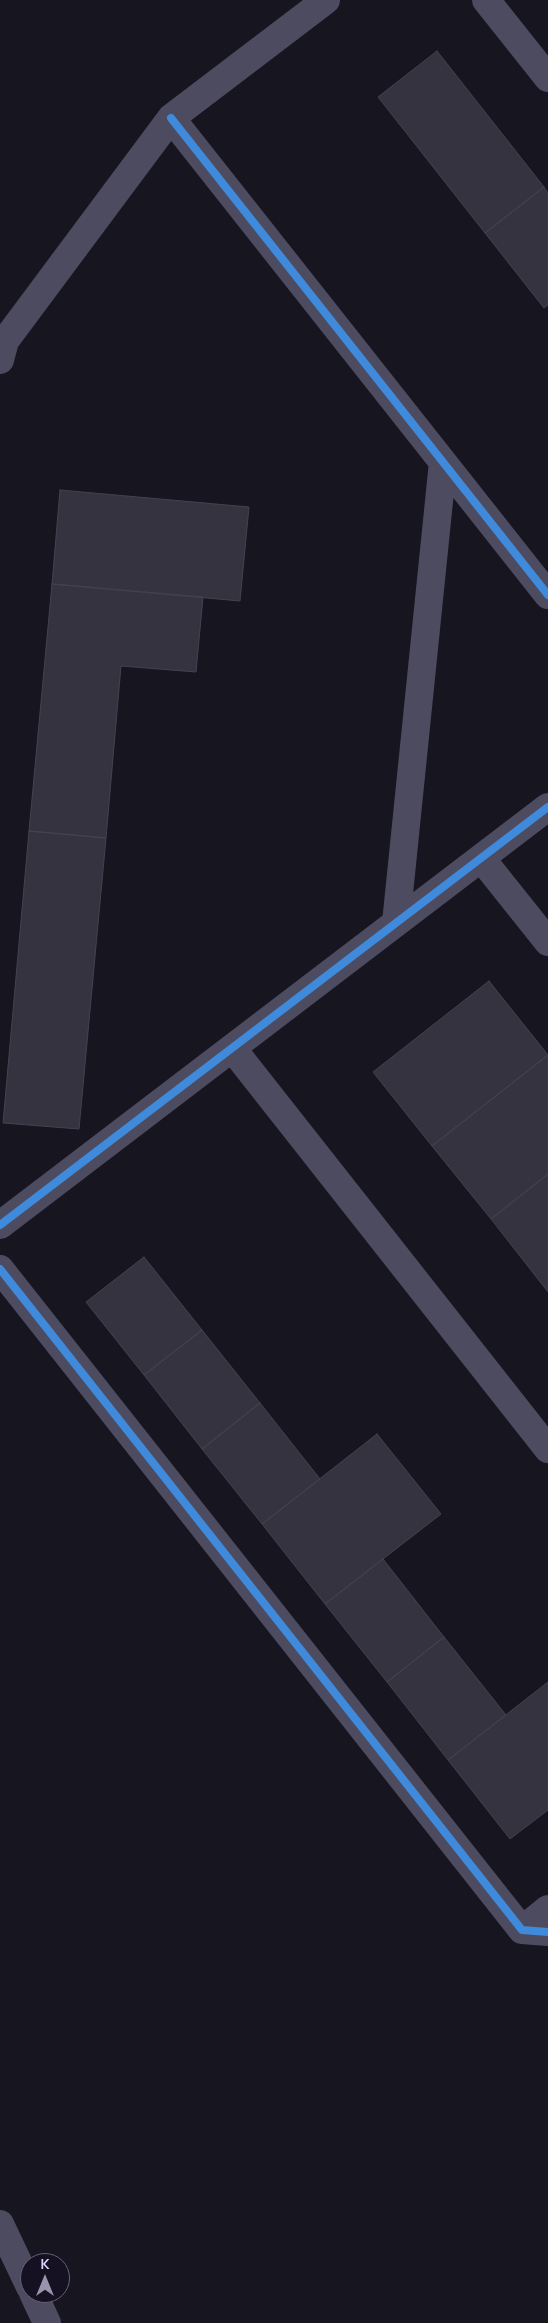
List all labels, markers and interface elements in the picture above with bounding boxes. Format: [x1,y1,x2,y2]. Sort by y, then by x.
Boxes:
north arrow [20,2253,70,2303]
text: K [40,2254,50,2273]

